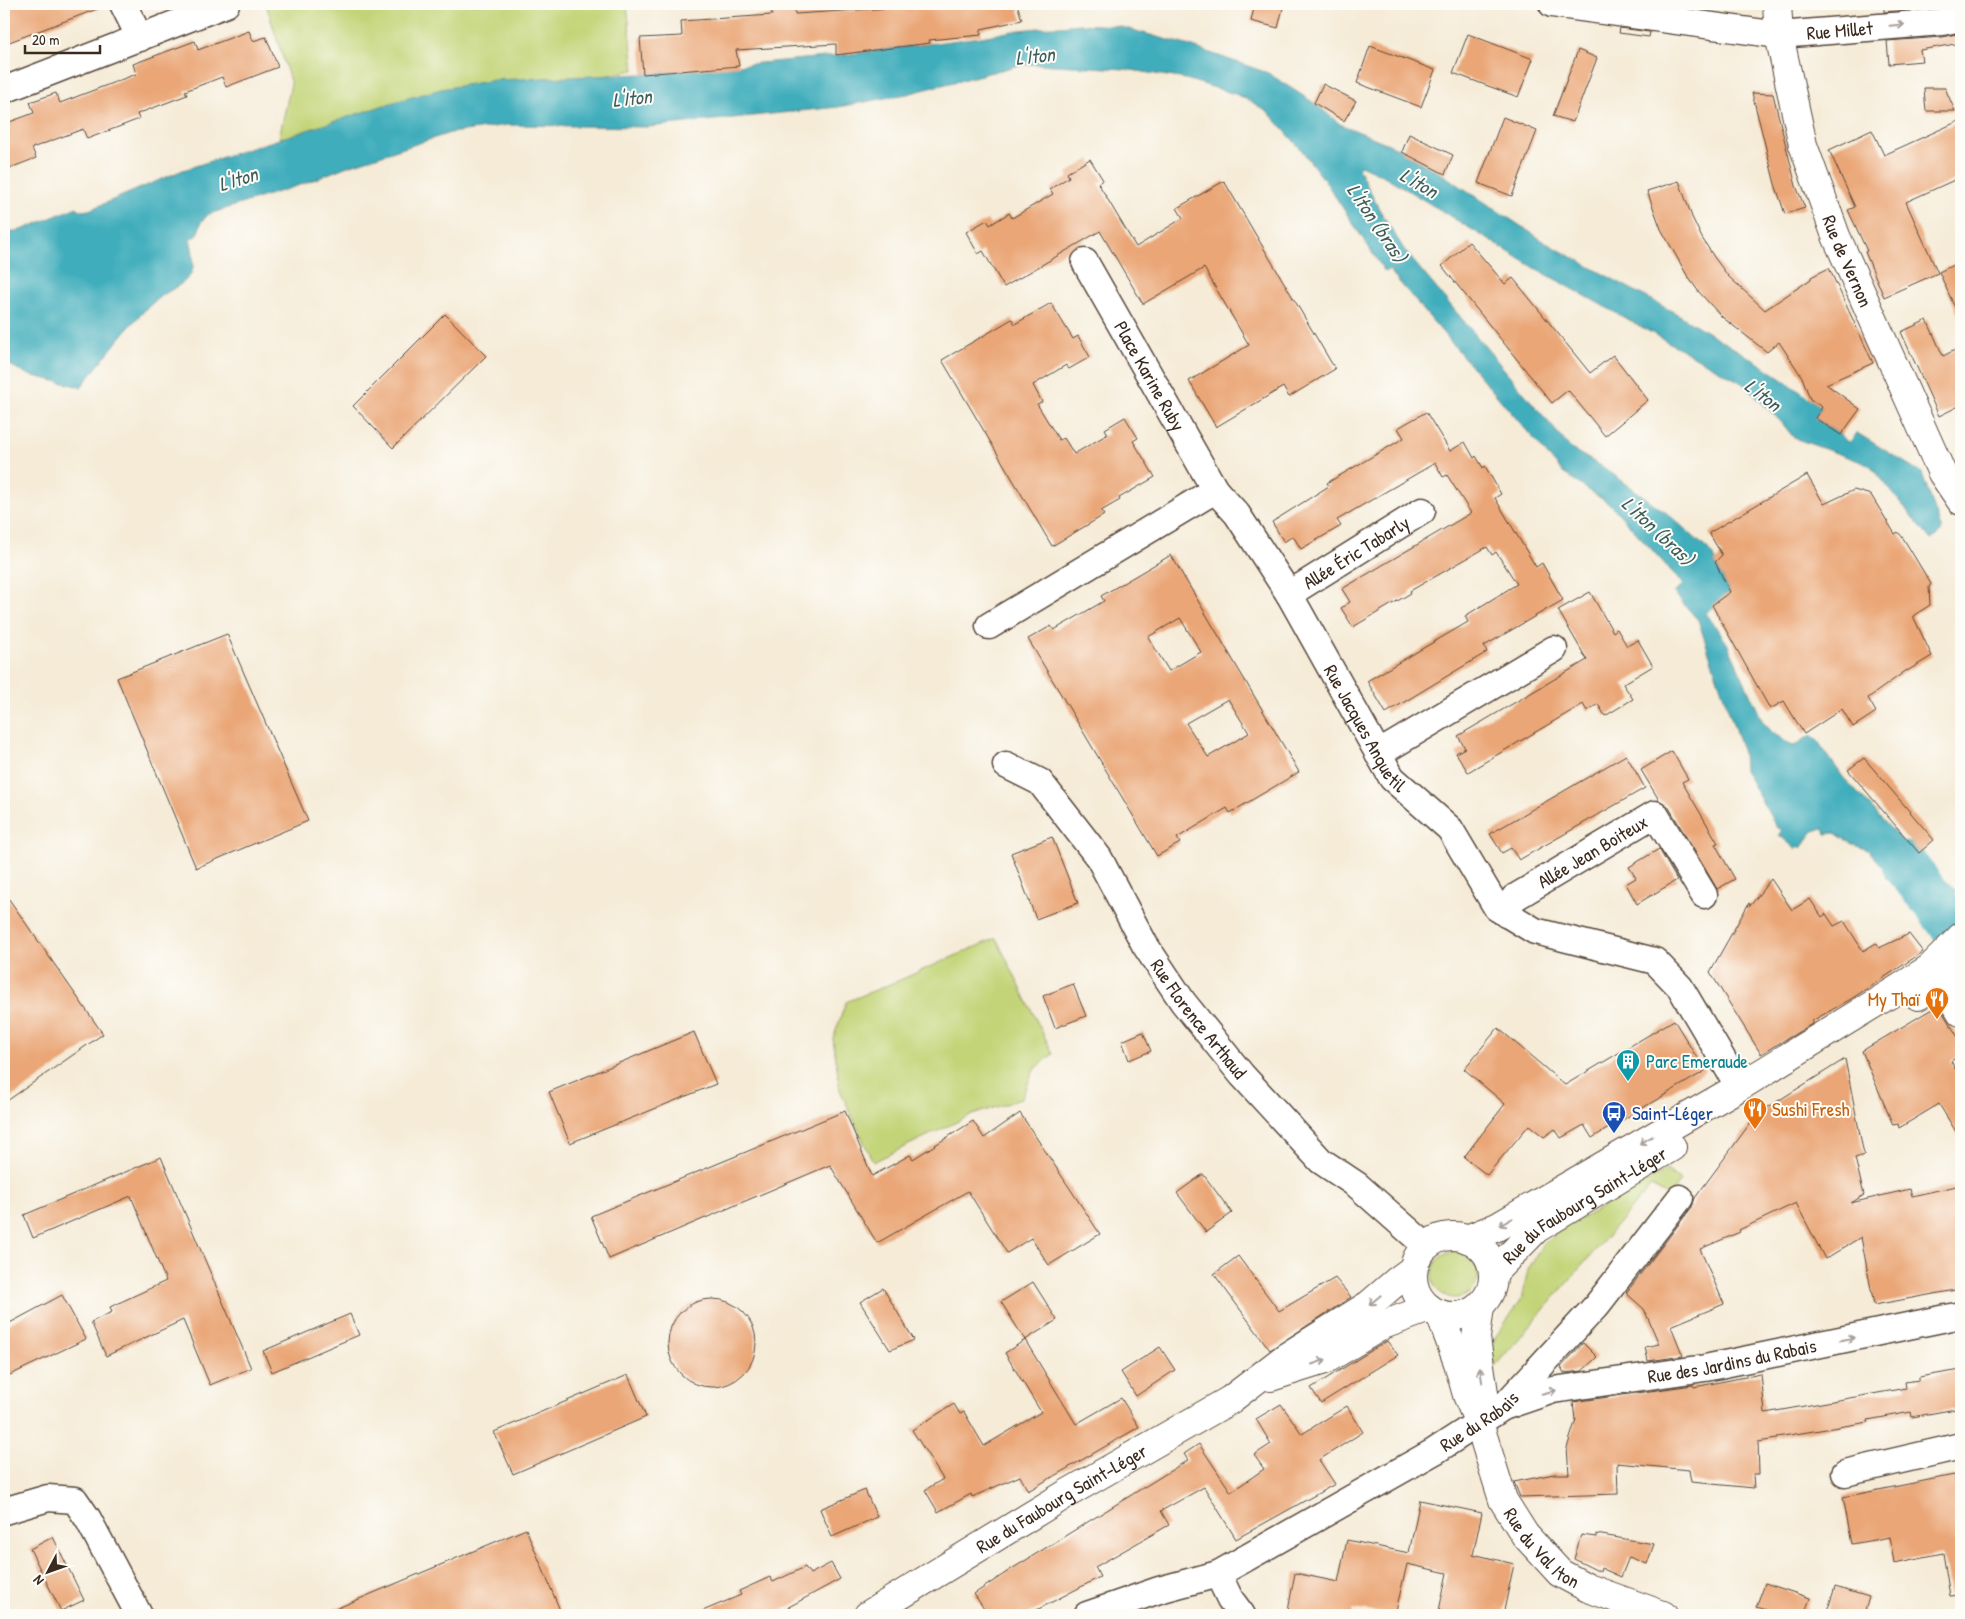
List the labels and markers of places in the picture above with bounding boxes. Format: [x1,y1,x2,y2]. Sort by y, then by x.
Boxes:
place label: My Thaï [1868,986,1921,1012]
restaurant icon: My Thaï [1924,986,1950,1020]
building icon: Parc Emeraude [1615,1048,1641,1082]
place label: Parc Emeraude [1646,1048,1748,1074]
restaurant icon: Sushi Fresh [1742,1096,1768,1130]
place label: Sushi Fresh [1772,1096,1850,1122]
bus stop icon: Saint-Léger [1601,1100,1627,1134]
place label: Saint-Léger [1632,1100,1714,1126]

